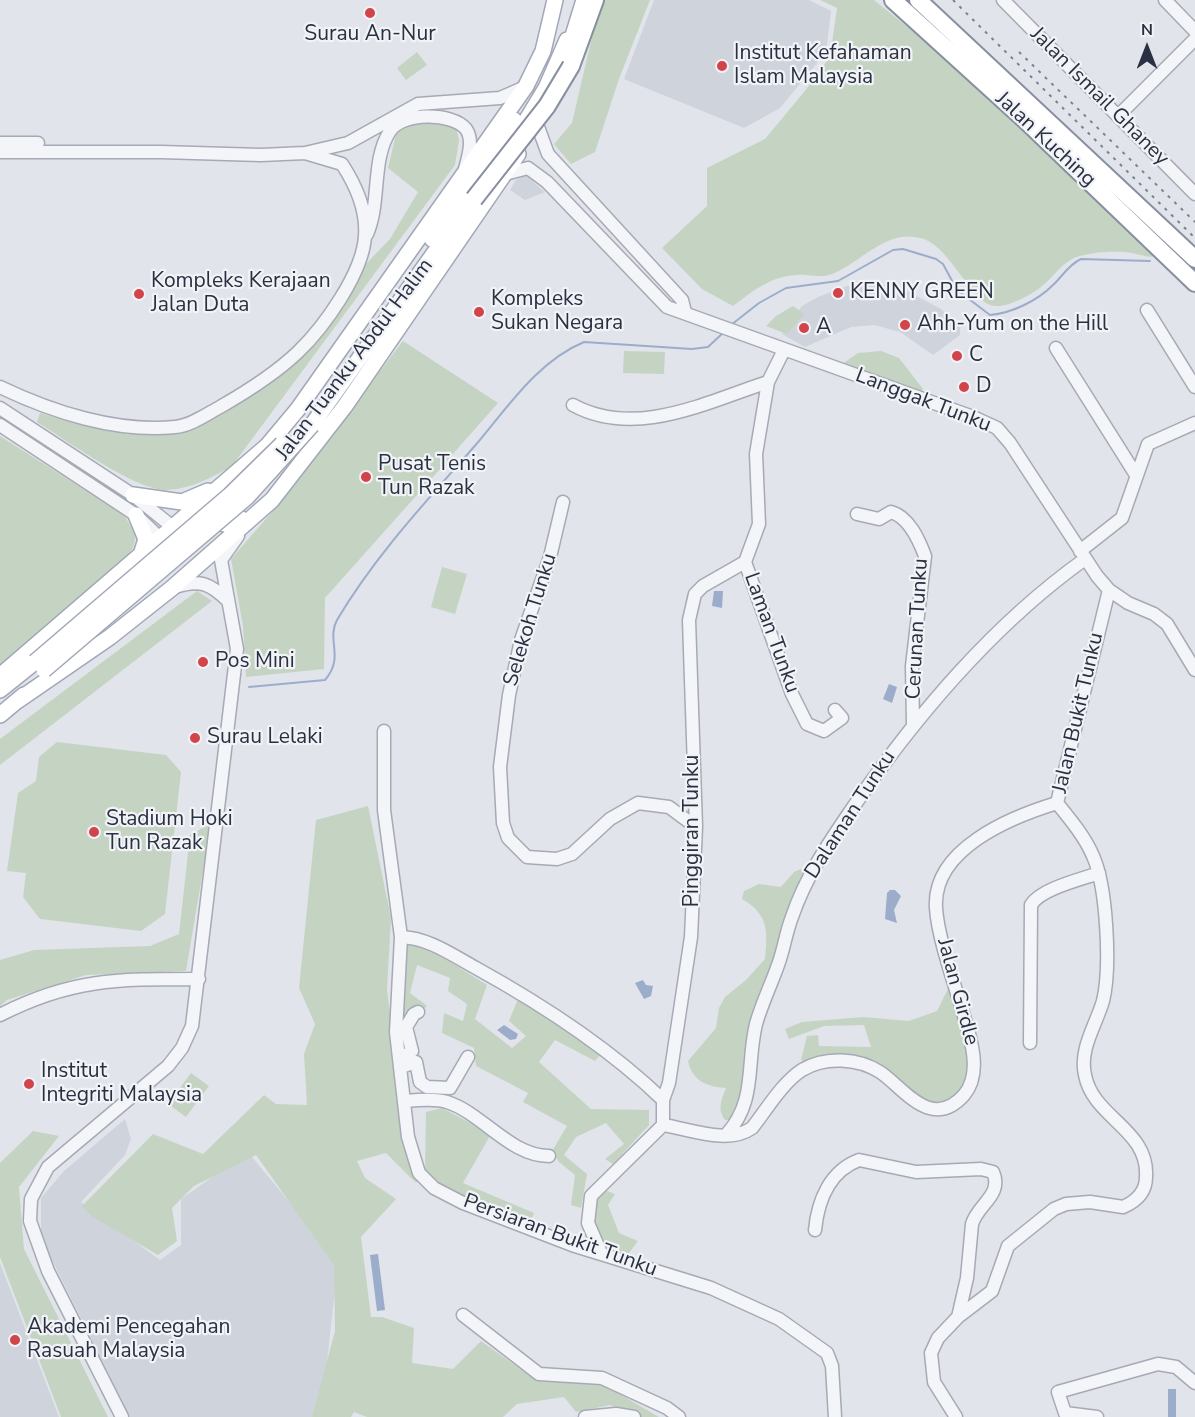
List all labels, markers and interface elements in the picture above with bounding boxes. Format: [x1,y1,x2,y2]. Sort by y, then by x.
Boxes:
marker: Surau An-Nur [363,6,377,20]
north arrow [1117,18,1177,78]
text: N [1141,19,1153,41]
place label: Surau An-Nur [304,22,436,48]
street label: Jalan Ismail Ghaney [1024,22,1174,172]
place label: Institut Kefahaman Islam Malaysia [734,41,912,91]
marker: Institut Kefahaman Islam Malaysia [715,59,729,73]
street label: Jalan Kuching [990,87,1100,193]
street label: Jalan Tuanku Abdul Halim [271,254,439,466]
place label: Kompleks Kerajaan Jalan Duta [151,269,331,319]
place label: KENNY GREEN [850,280,994,306]
marker: KENNY GREEN [831,286,845,300]
marker: Kompleks Kerajaan Jalan Duta [132,287,146,301]
place label: Kompleks Sukan Negara [491,287,623,337]
marker: Kompleks Sukan Negara [472,305,486,319]
place label: Ahh-Yum on the Hill [917,312,1108,338]
place label: A [816,315,831,341]
marker: Ahh-Yum on the Hill [898,318,912,332]
marker: A [797,321,811,335]
place label: C [969,343,983,369]
marker: C [950,349,964,363]
street label: Langgak Tunku [852,364,994,438]
place label: D [976,374,992,400]
marker: D [957,380,971,394]
place label: Pusat Tenis Tun Razak [378,452,486,502]
marker: Pusat Tenis Tun Razak [359,470,373,484]
street label: Selekoh Tunku [499,550,563,690]
street label: Cerunan Tunku [902,558,934,700]
street label: Laman Tunku [738,569,804,697]
street label: Jalan Bukit Tunku [1048,630,1110,796]
place label: Pos Mini [215,649,295,675]
marker: Pos Mini [196,655,210,669]
place label: Surau Lelaki [207,725,323,751]
marker: Surau Lelaki [188,731,202,745]
street label: Dalaman Tunku [800,746,902,884]
street label: Pinggiran Tunku [680,755,706,907]
place label: Stadium Hoki Tun Razak [106,807,233,857]
marker: Stadium Hoki Tun Razak [87,825,101,839]
street label: Jalan Girdle [931,936,983,1048]
place label: Institut Integriti Malaysia [41,1059,202,1109]
marker: Institut Integriti Malaysia [22,1077,36,1091]
street label: Persiaran Bukit Tunku [460,1189,660,1283]
place label: Akademi Pencegahan Rasuah Malaysia [27,1315,231,1365]
marker: Akademi Pencegahan Rasuah Malaysia [8,1333,22,1347]

